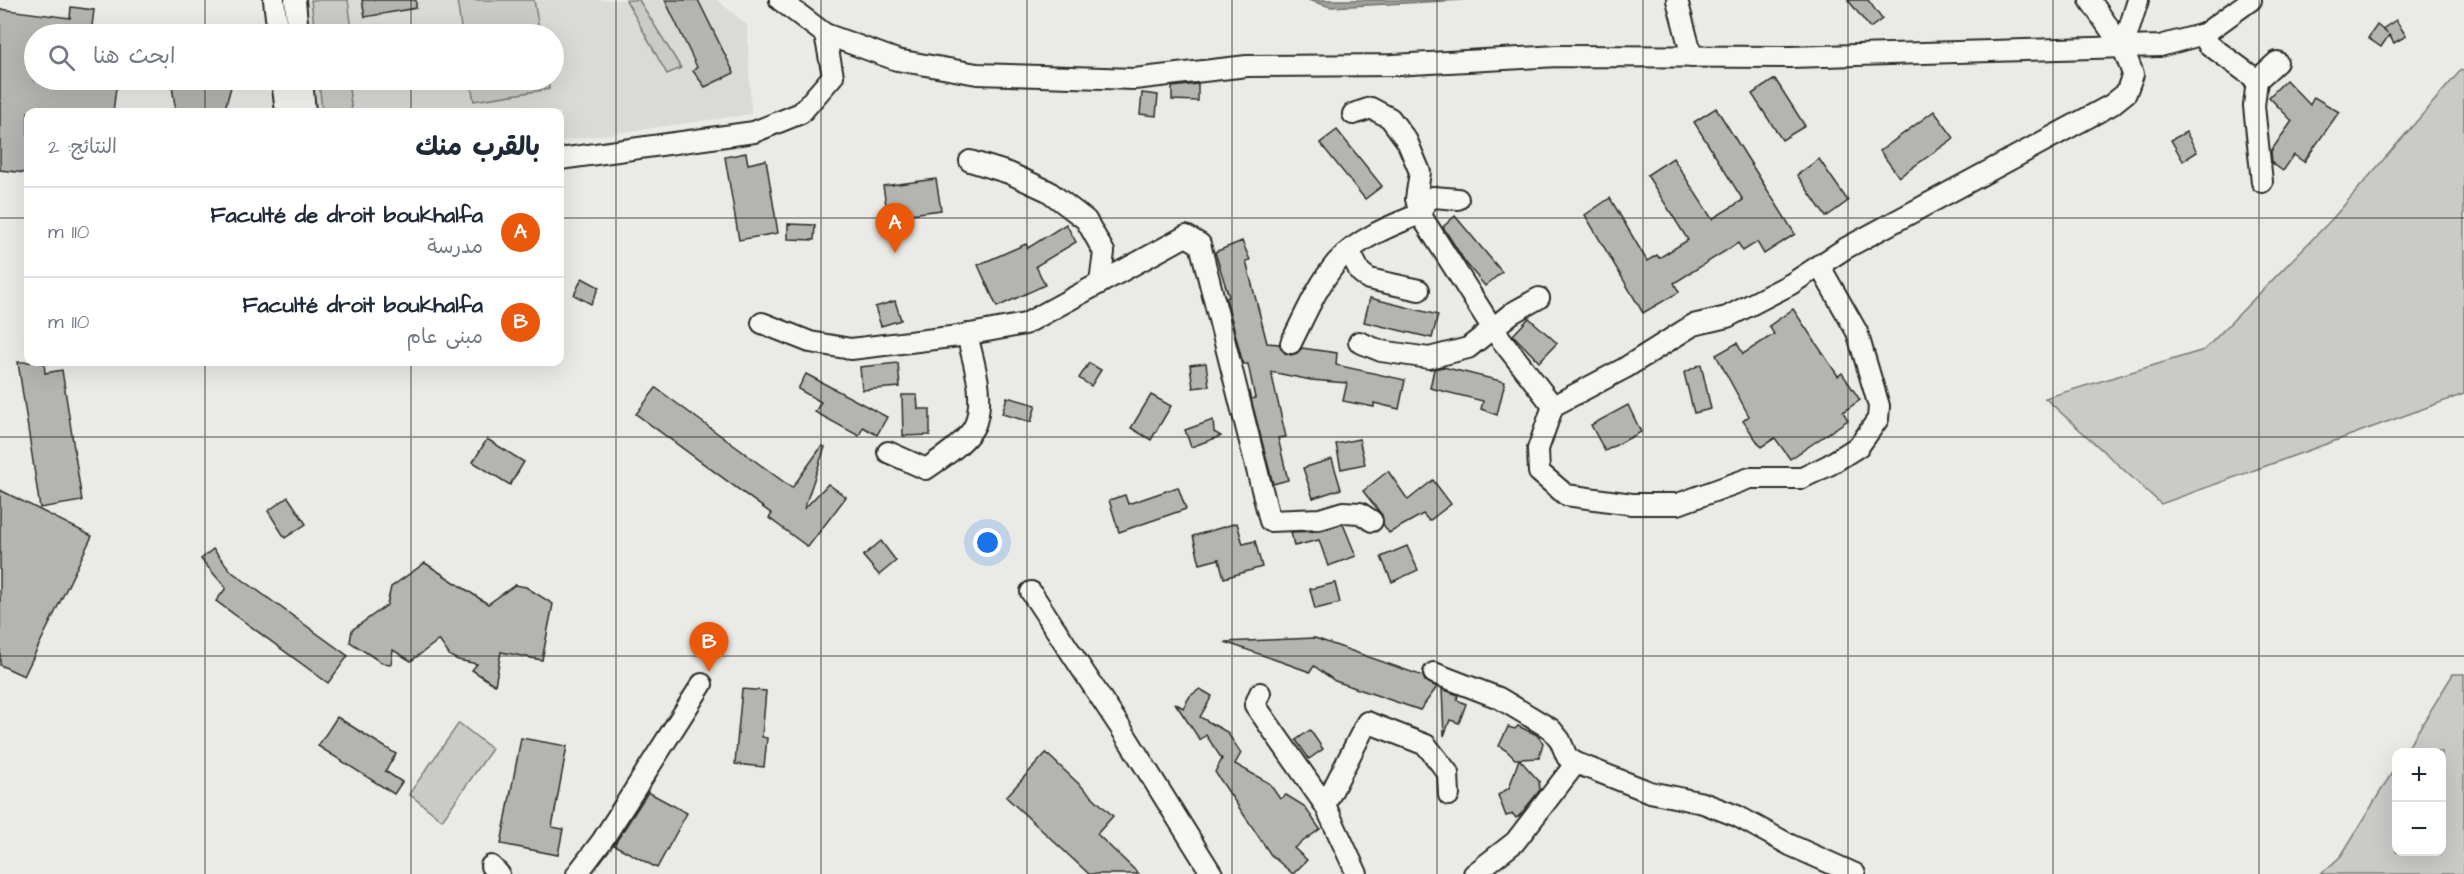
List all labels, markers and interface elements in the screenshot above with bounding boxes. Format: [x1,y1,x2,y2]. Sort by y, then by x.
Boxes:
search box [24,24,564,90]
icon: search [45,41,78,74]
text: ابحث هنا [93,41,175,72]
text: بالقرب منك [416,129,540,165]
text: النتائج: 2 [48,133,117,161]
text: Faculté de droit boukhalfa [210,200,483,231]
pin: A [876,204,914,253]
text: 110 m [48,218,89,246]
text: A [514,218,527,246]
text: مدرسة [427,233,483,261]
text: Faculté droit boukhalfa [242,290,483,321]
text: 110 m [48,308,89,336]
text: B [513,308,528,336]
text: مبنى عام [406,323,483,351]
your location [973,528,1002,557]
pin: B [690,622,728,672]
map controls [2392,748,2446,856]
button: + [2392,748,2446,802]
button: − [2392,802,2446,856]

